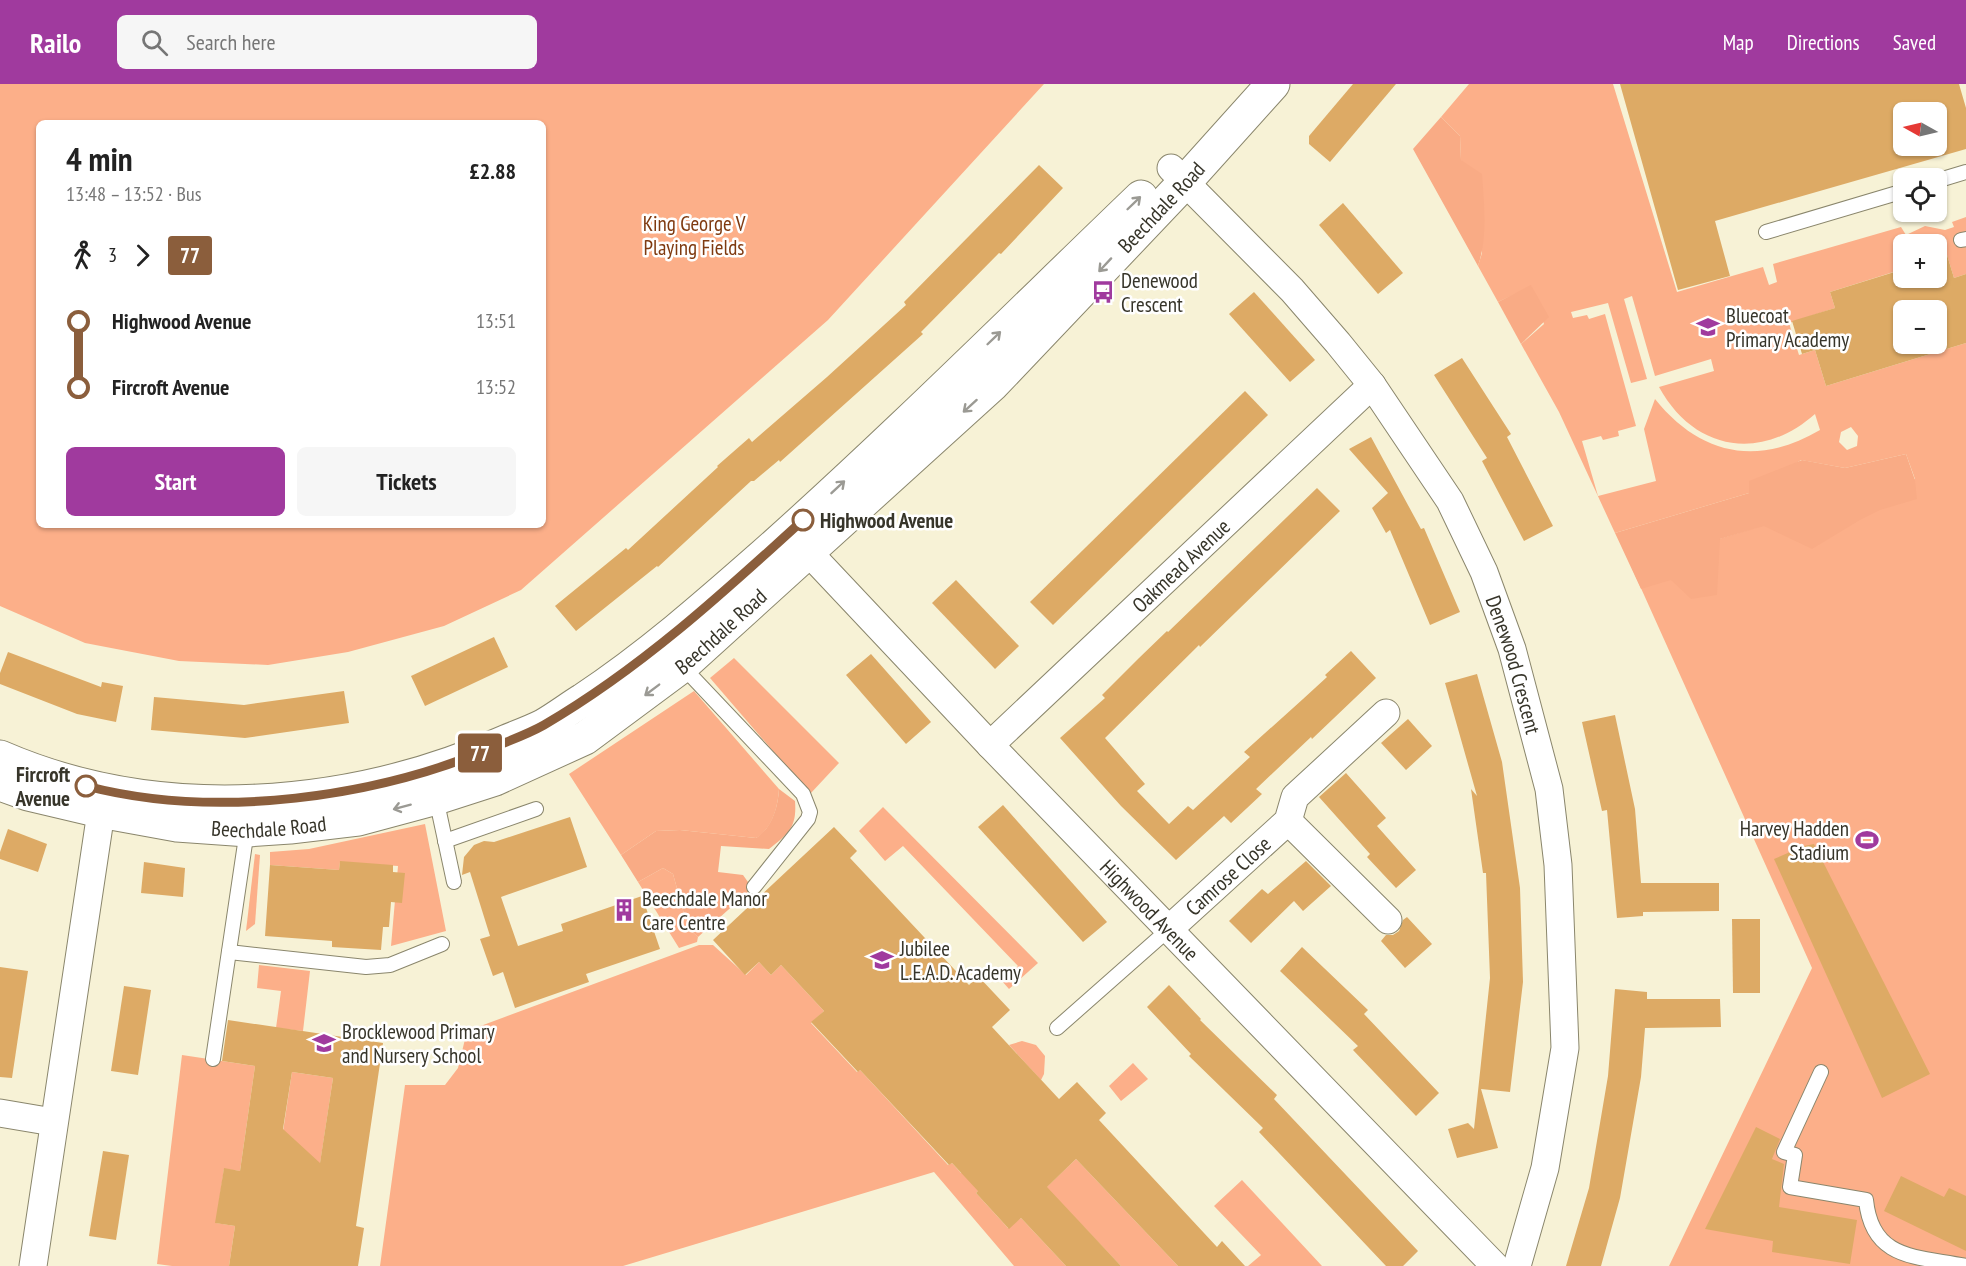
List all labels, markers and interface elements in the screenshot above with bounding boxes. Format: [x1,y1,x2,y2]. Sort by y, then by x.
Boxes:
search box [117,15,537,69]
text: Railo [30,24,81,61]
icon: search [138,26,171,59]
text: Search here [186,28,276,56]
text: Map [1723,29,1754,56]
text: Directions [1787,29,1860,56]
text: Saved [1893,29,1936,56]
north arrow [1893,102,1947,156]
map controls [1893,102,1947,354]
text: 4 min [66,137,133,180]
street label: Beechdale Road [1112,156,1210,258]
text: £2.88 [469,157,516,185]
button: locate [1893,168,1947,222]
text: 13:48 – 13:52 · Bus [66,181,201,207]
one-way arrow [1127,196,1142,210]
park label: King George V Playing Fields [643,210,746,261]
button: + [1893,234,1947,288]
icon: walk [66,239,99,272]
icon: forward [126,239,159,272]
text: 3 [108,242,117,268]
text: 77 [180,242,200,269]
one-way arrow [1098,257,1112,272]
place label: Denewood Crescent [1121,267,1198,318]
bus stop icon: Denewood Crescent [1090,279,1116,305]
button: − [1893,300,1947,354]
place label: Bluecoat Primary Academy [1726,302,1849,353]
text: Highwood Avenue [112,307,252,335]
text: 13:51 [476,308,516,334]
school or university icon: Bluecoat Primary Academy [1695,314,1721,340]
one-way arrow [986,331,1001,345]
text: Fircroft Avenue [112,373,229,401]
text: 13:52 [476,374,516,400]
one-way arrow [962,398,977,413]
button: Start [66,447,285,516]
button: Tickets [297,447,516,516]
one-way arrow [830,480,845,495]
place label: Highwood Avenue [820,507,953,534]
marker: Highwood Avenue [792,509,814,531]
street label: Oakmead Avenue [1126,513,1235,618]
street label: Beechdale Road [669,583,772,680]
street label: Denewood Crescent [1480,592,1547,737]
one-way arrow [645,683,661,696]
line badge: 77 [453,734,507,772]
text: 77 [470,740,490,767]
place label: Fircroft Avenue [14,761,70,812]
marker: Fircroft Avenue [75,775,97,797]
one-way arrow [393,802,412,814]
street label: Beechdale Road [210,809,328,844]
place label: Harvey Hadden Stadium [1740,815,1849,866]
sports icon: Harvey Hadden Stadium [1854,827,1880,853]
street label: Camrose Close [1180,830,1276,921]
street label: Highwood Avenue [1095,854,1205,966]
place label: Beechdale Manor Care Centre [642,885,767,936]
building icon: Beechdale Manor Care Centre [611,897,637,923]
place label: Jubilee L.E.A.D. Academy [899,935,1021,986]
school or university icon: Jubilee L.E.A.D. Academy [869,947,895,973]
place label: Brocklewood Primary and Nursery School [342,1018,495,1069]
school or university icon: Brocklewood Primary and Nursery School [311,1030,337,1056]

